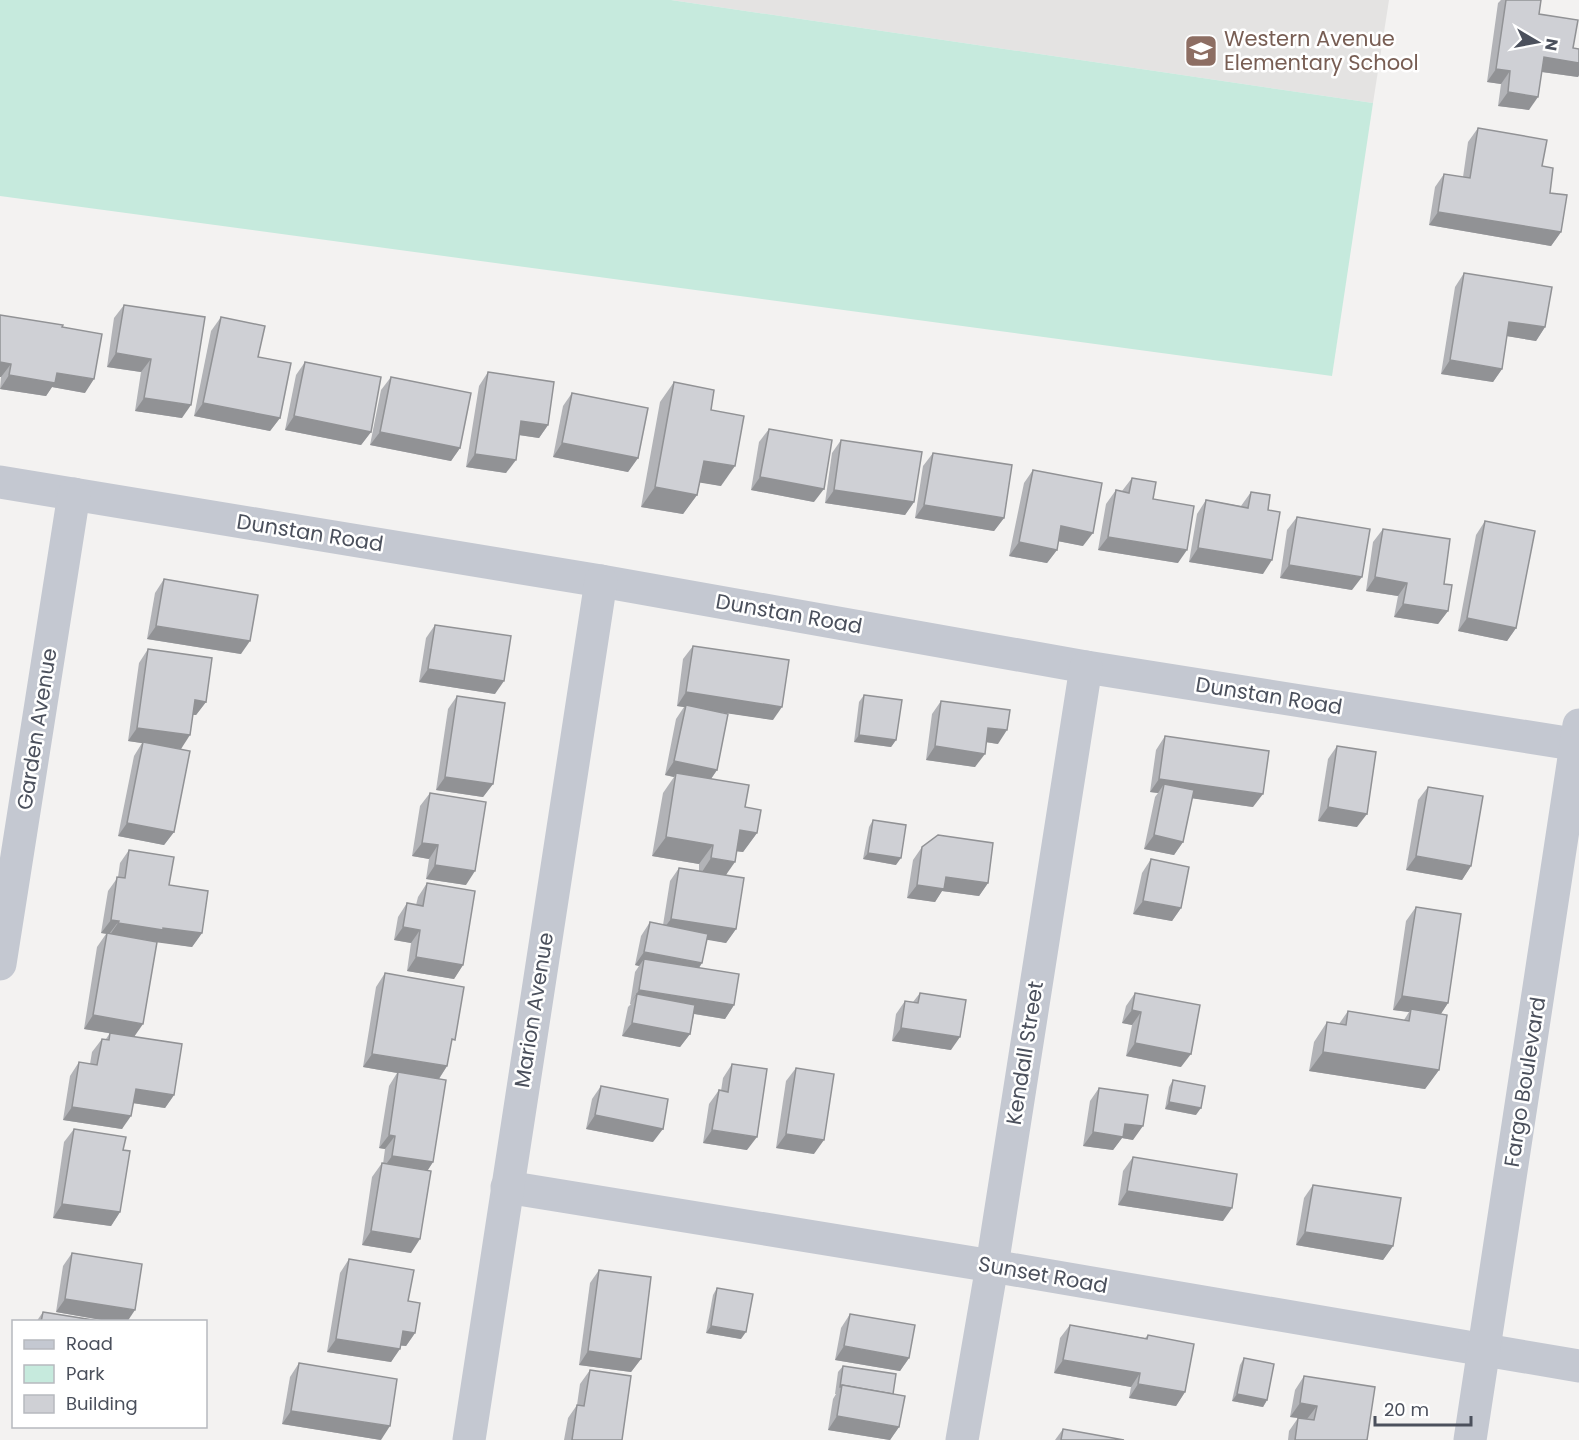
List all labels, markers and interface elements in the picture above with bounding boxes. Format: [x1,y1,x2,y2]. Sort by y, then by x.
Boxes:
north arrow [1507,12,1567,72]
place label: Western Avenue Elementary School [1224,24,1419,77]
school or university icon: Western Avenue Elementary School [1183,33,1219,69]
text: N [1539,37,1564,52]
street label: Dunstan Road [235,507,386,558]
street label: Dunstan Road [714,586,865,641]
street label: Garden Avenue [9,646,64,812]
street label: Dunstan Road [1194,670,1345,721]
street label: Marion Avenue [507,930,560,1090]
street label: Kendall Street [999,979,1050,1127]
street label: Fargo Boulevard [1497,995,1552,1169]
street label: Sunset Road [976,1249,1110,1300]
legend [12,1320,207,1428]
text: Road [66,1331,113,1356]
text: Park [66,1361,105,1386]
scale bar [1375,1389,1471,1427]
text: Building [66,1391,138,1416]
text: 20 m [1384,1397,1429,1422]

